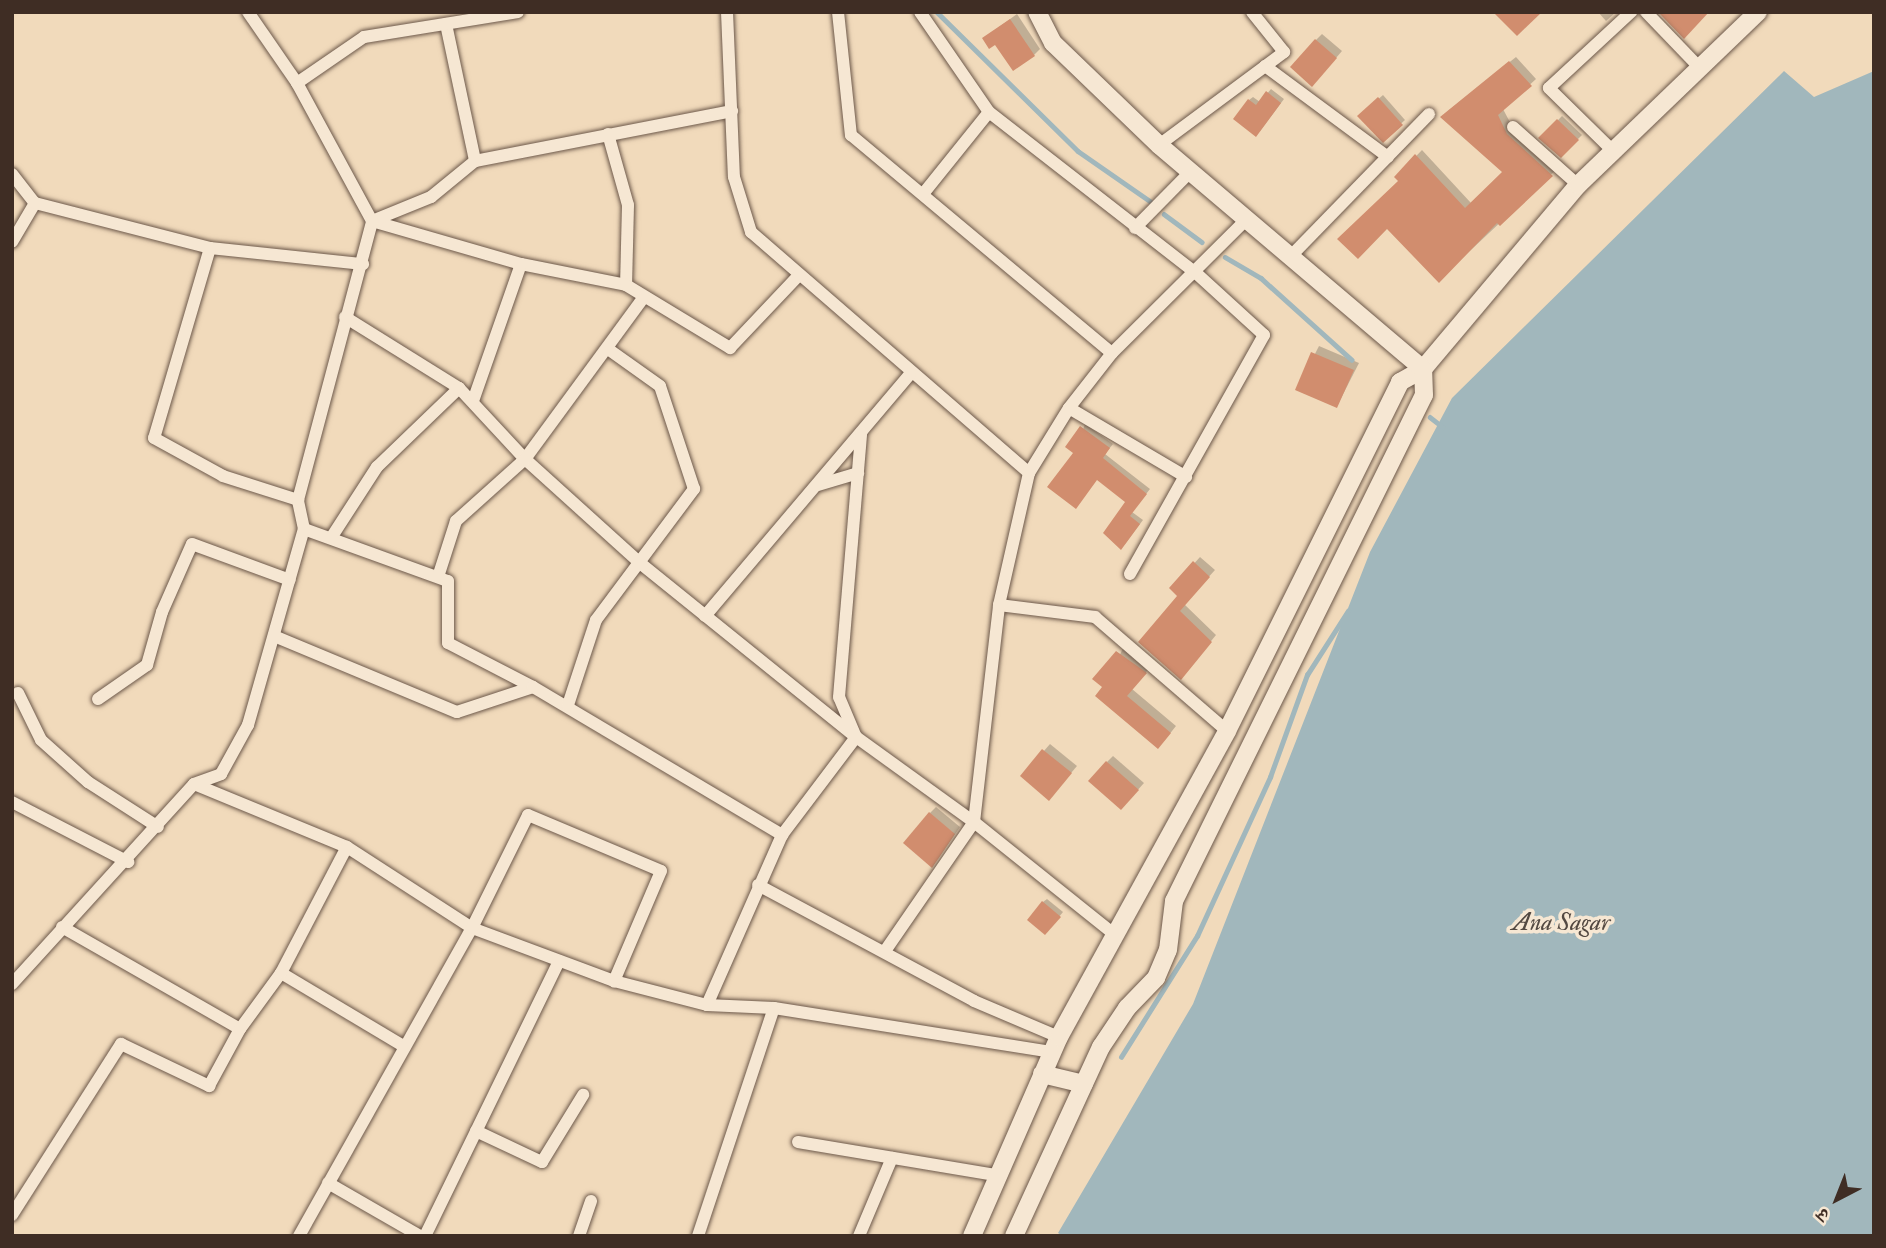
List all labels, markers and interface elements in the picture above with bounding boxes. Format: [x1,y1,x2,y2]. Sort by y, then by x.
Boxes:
water label: Ana Sagar [1512,909,1610,937]
north arrow [1802,1164,1872,1234]
text: उ [1811,1202,1835,1227]

